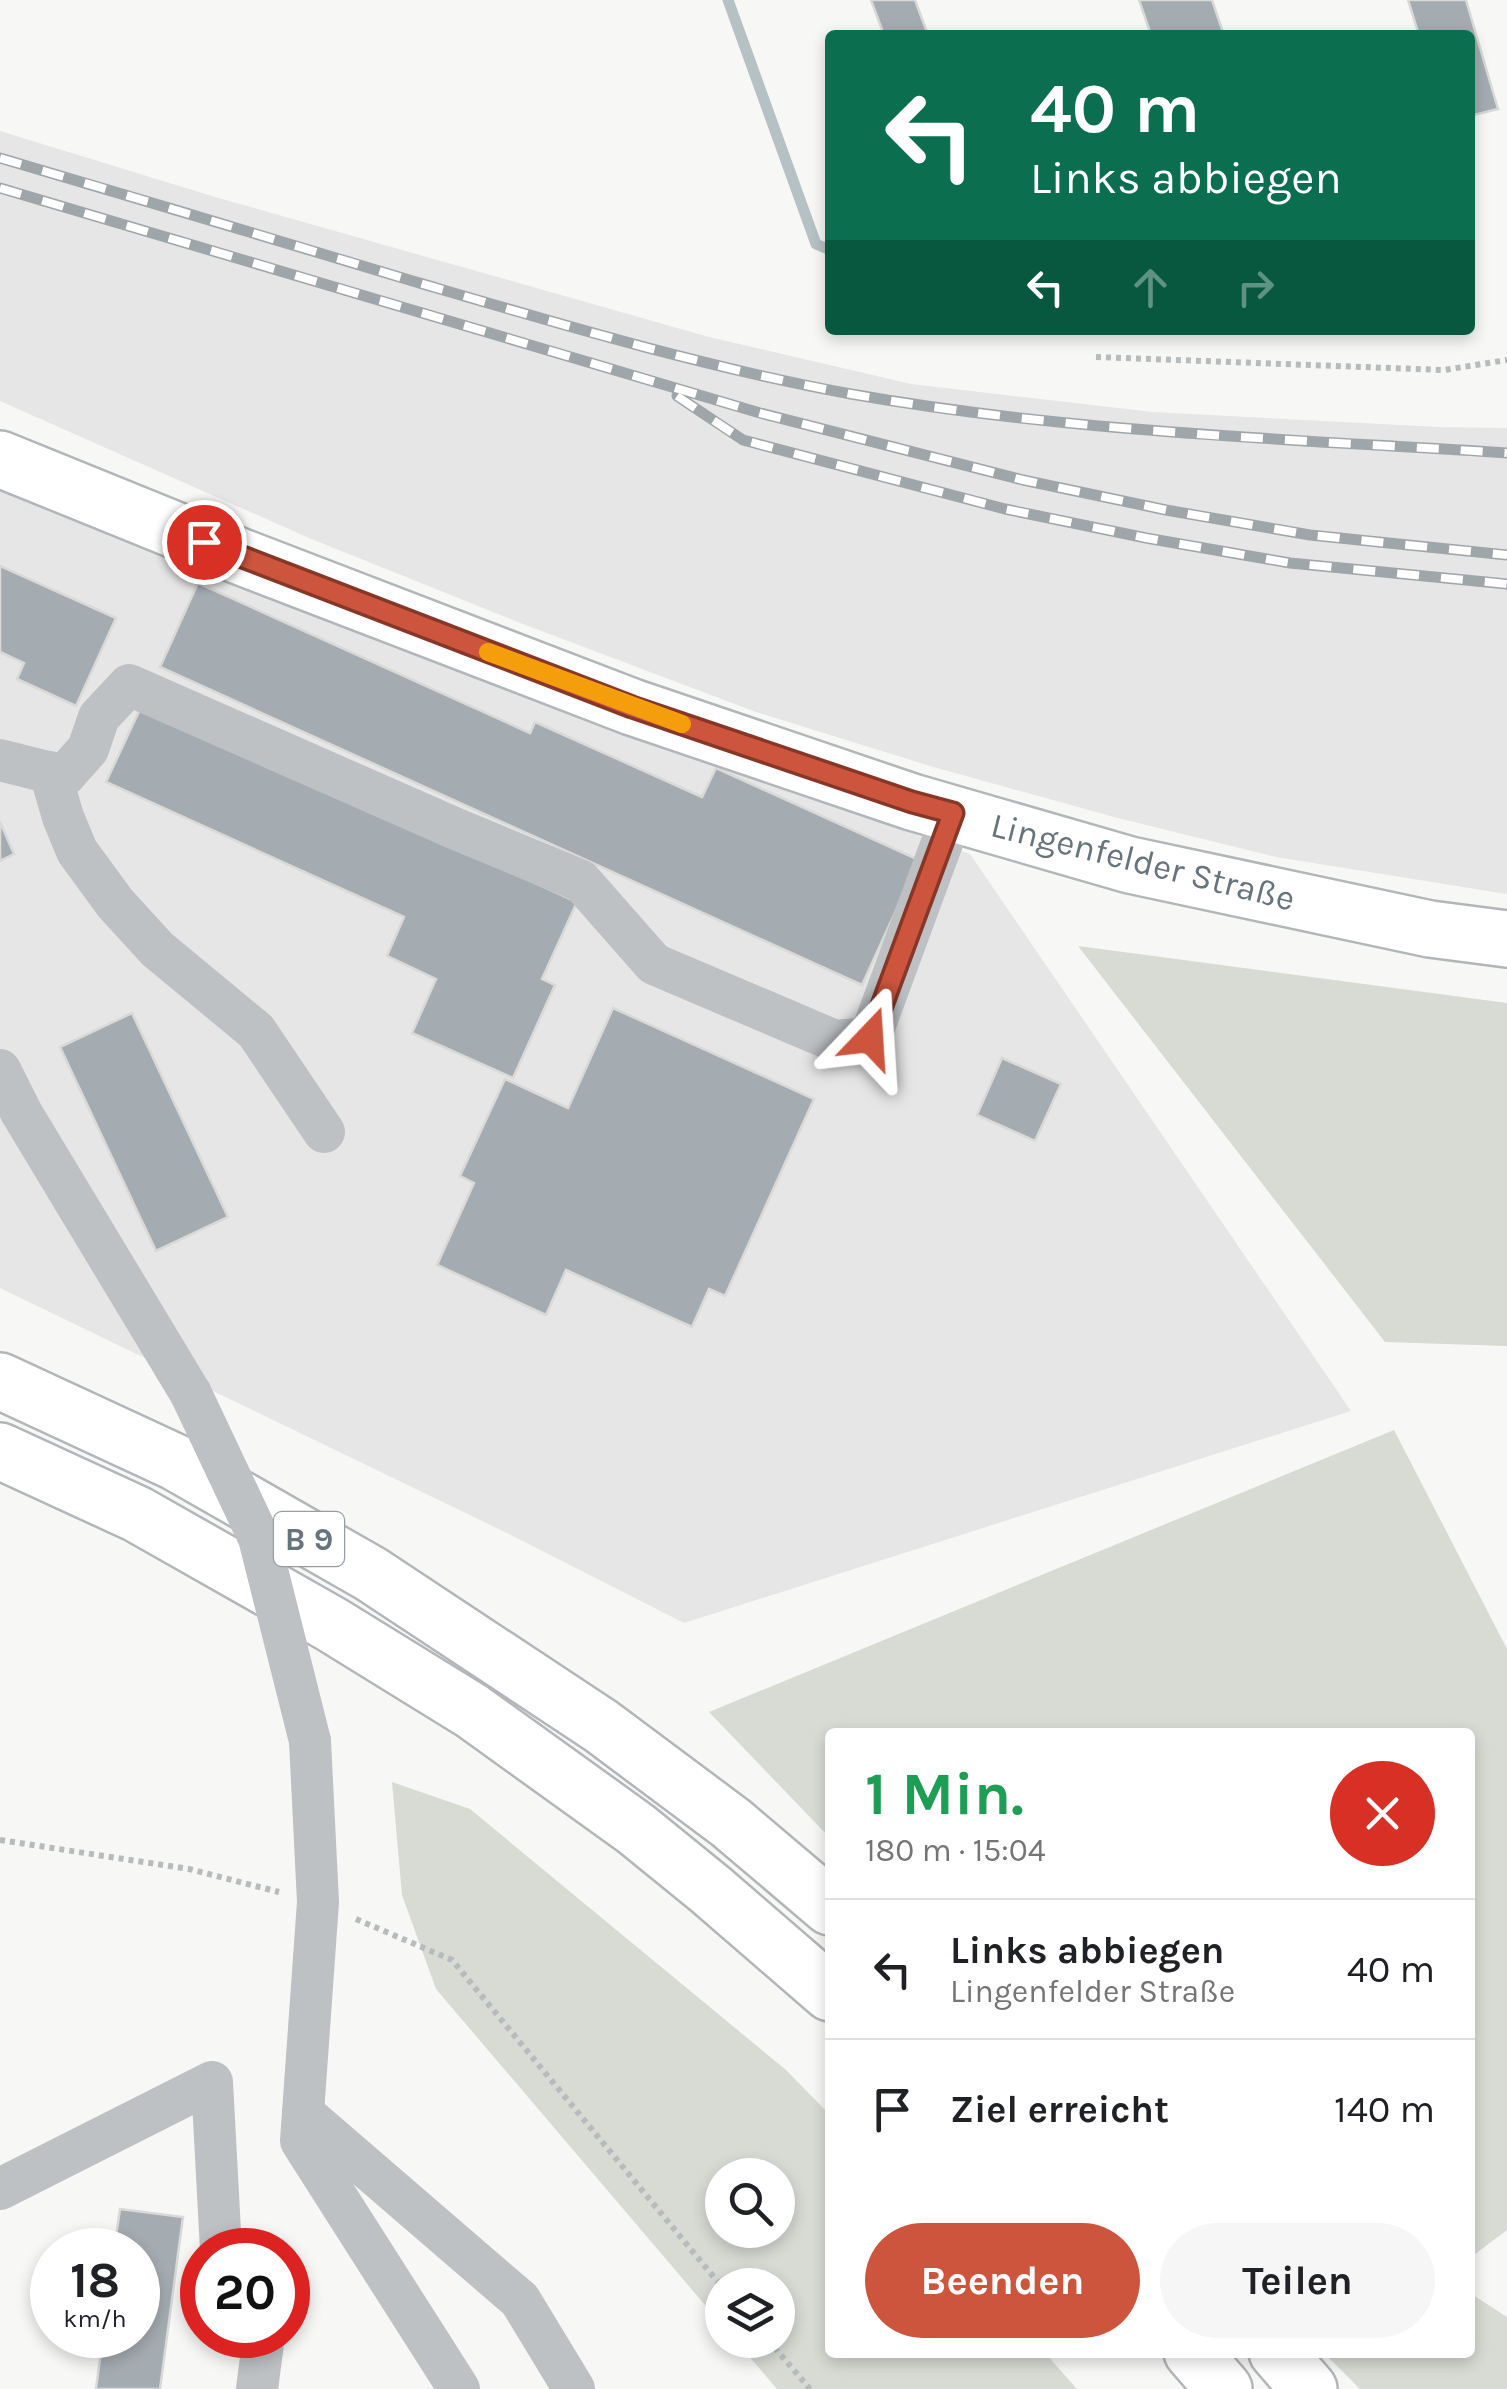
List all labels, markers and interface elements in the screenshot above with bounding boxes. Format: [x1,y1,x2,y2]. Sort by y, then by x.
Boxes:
text: 40 m [1030,68,1200,150]
icon: left [865,70,995,200]
text: Links abbiegen [1030,152,1342,204]
icon: left [1018,260,1073,315]
icon: ahead [1123,260,1178,315]
icon: right [1228,260,1283,315]
pin [162,500,247,585]
icon: arrive [177,515,232,570]
street label: Lingenfelder Straße [987,804,1299,920]
position arrow [818,986,922,1090]
road number: B 9 [274,1512,344,1566]
text: 1 Min. [865,1759,1024,1829]
button: close [1330,1761,1435,1866]
text: 180 m · 15:04 [865,1832,1046,1869]
text: Links abbiegen [950,1928,1224,1973]
icon: left [865,1942,920,1997]
text: 40 m [1347,1947,1435,1992]
text: Lingenfelder Straße [950,1973,1235,2010]
icon: arrive [865,2082,920,2137]
text: Ziel erreicht [950,2087,1169,2132]
text: 140 m [1334,2087,1435,2132]
map controls [705,2158,795,2358]
button: search [705,2158,795,2248]
button: Beenden [865,2223,1140,2338]
button: Teilen [1160,2223,1435,2338]
speed limit sign: 20 [180,2228,310,2358]
text: 18 [70,2251,120,2310]
button: layers [705,2268,795,2358]
text: km/h [63,2304,127,2333]

